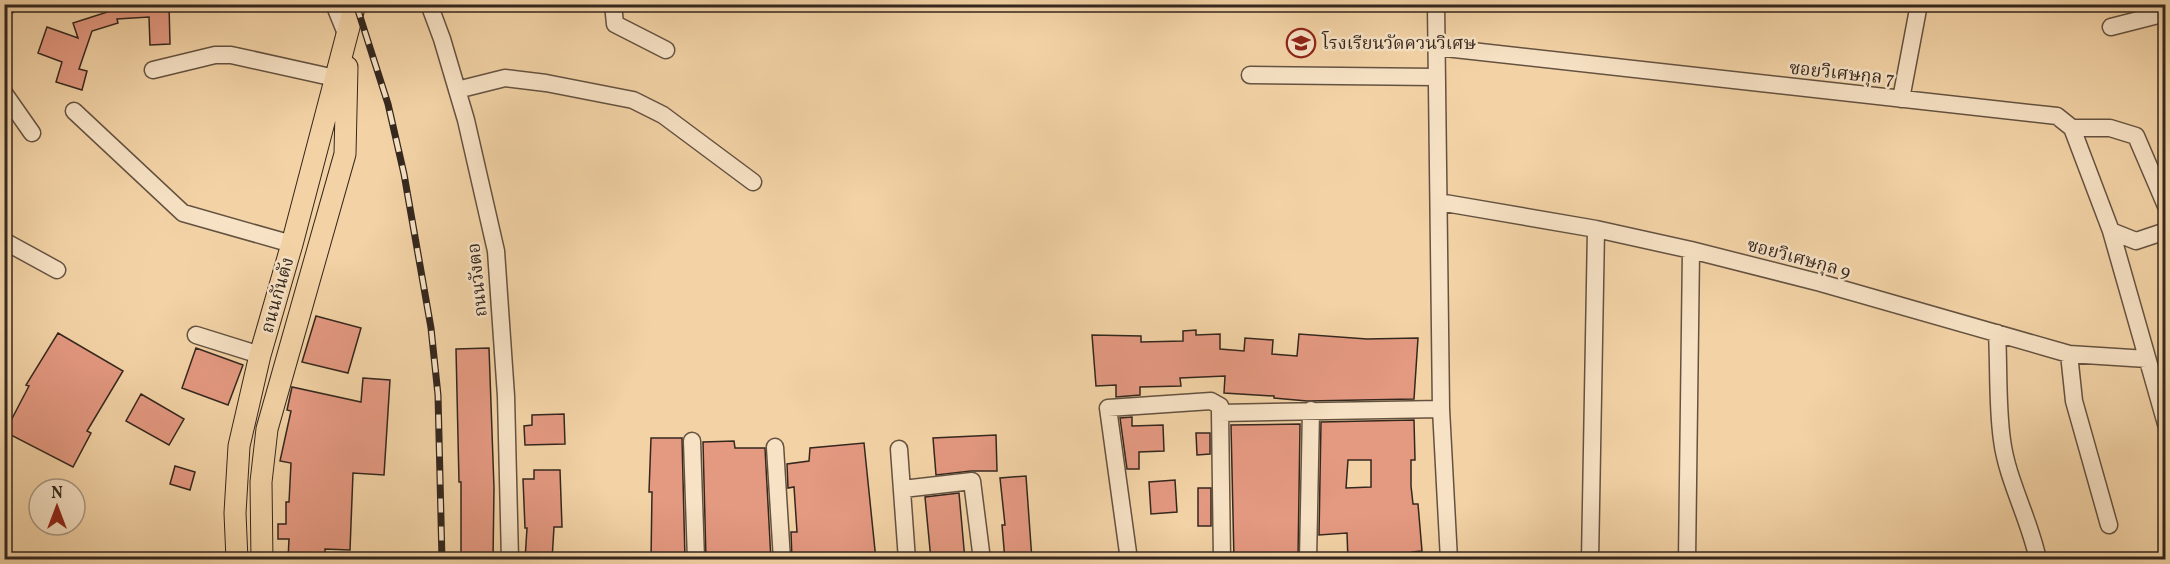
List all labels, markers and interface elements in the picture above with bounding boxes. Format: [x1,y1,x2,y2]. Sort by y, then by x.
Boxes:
school or university icon: โรงเรียนวัดควนวิเศษ [1285,27,1317,59]
place label: โรงเรียนวัดควนวิเศษ [1321,30,1477,57]
street label: ซอยวิเศษกุล 7 [1788,57,1896,92]
street label: ซอยวิเศษกุล 9 [1744,234,1853,285]
street label: ถนนวังตอ [462,242,495,318]
street label: ถนนกันตัง [256,254,301,336]
north arrow [27,477,87,537]
text: N [51,483,63,505]

